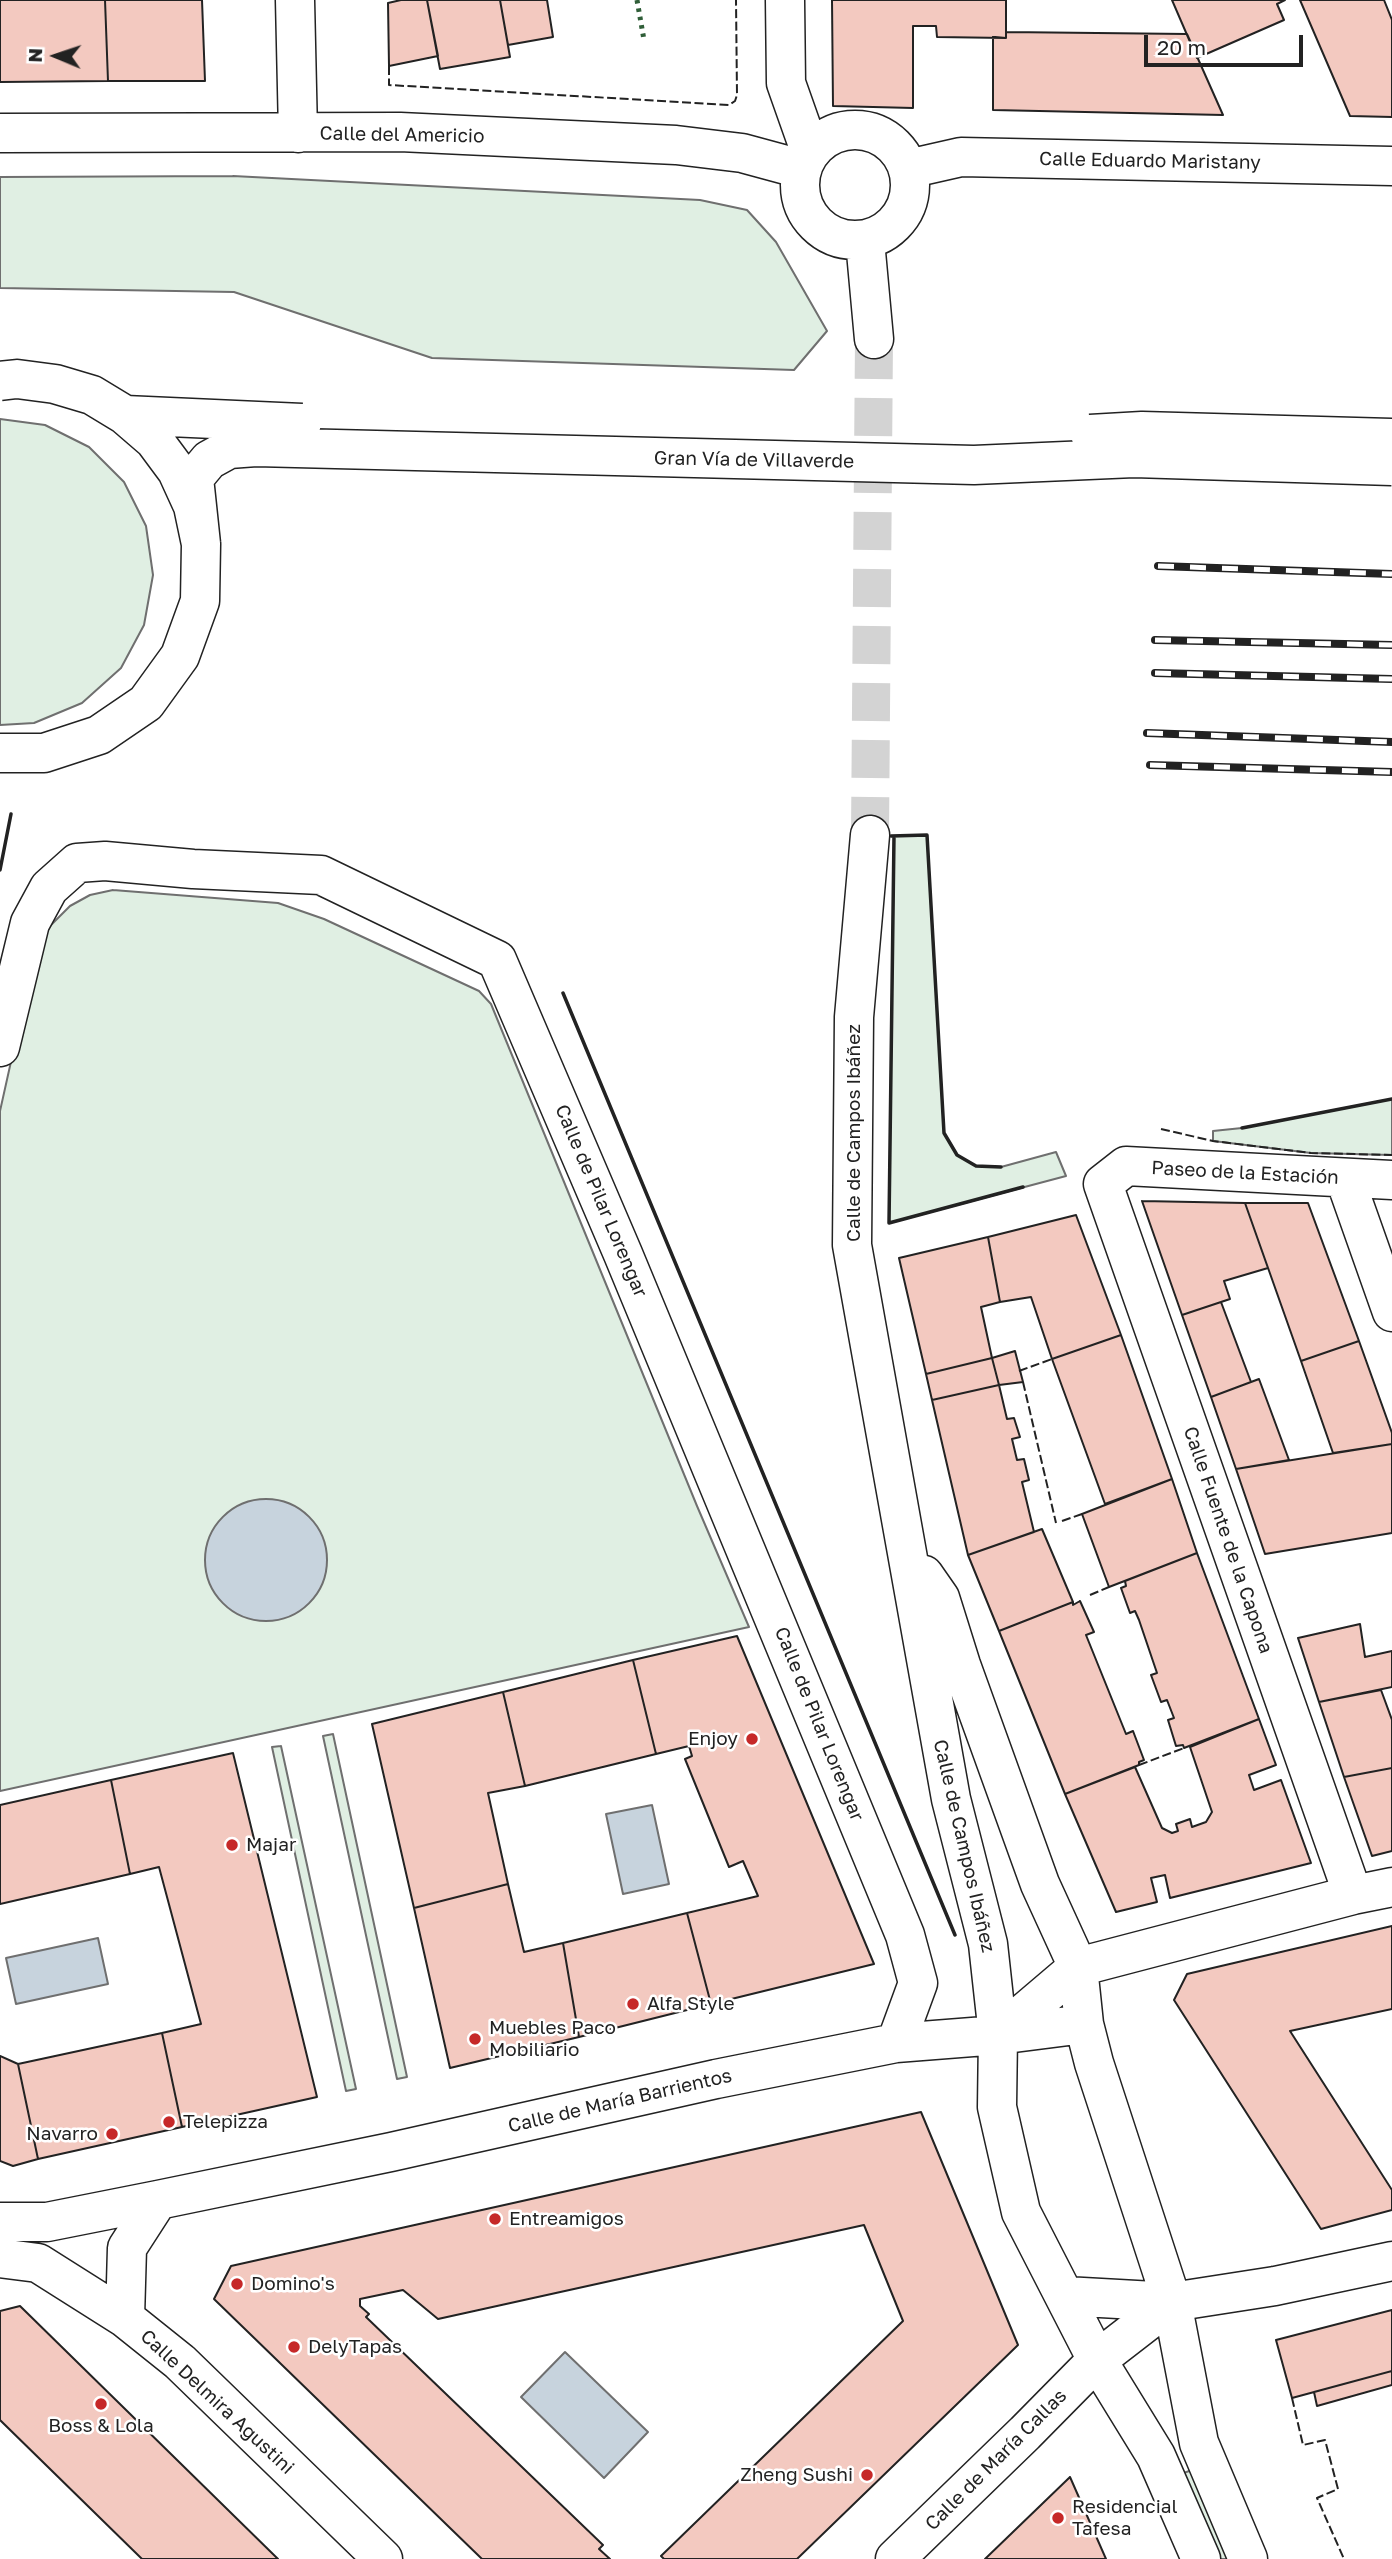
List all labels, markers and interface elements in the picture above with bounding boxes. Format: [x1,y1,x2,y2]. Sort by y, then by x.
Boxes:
north arrow [21,21,91,91]
scale bar [1147,21,1306,65]
text: 20 m [1157,34,1206,60]
text: N [23,48,46,63]
street label: Calle del Americio [319,122,485,148]
street label: Calle Eduardo Maristany [1039,148,1261,174]
street label: Gran Vía de Villaverde [654,447,854,473]
street label: Calle de Campos Ibáñez [843,1024,865,1242]
street label: Calle de Pilar Lorengar [550,1101,652,1301]
street label: Paseo de la Estación [1151,1157,1339,1189]
street label: Calle Fuente de la Capona [1178,1424,1278,1656]
street label: Calle de Pilar Lorengar [770,1624,868,1824]
place label: Enjoy [688,1728,738,1750]
marker: Enjoy [744,1731,760,1747]
street label: Calle de Campos Ibáñez [928,1737,1000,1955]
place label: Majar [246,1834,296,1856]
marker: Majar [224,1837,240,1853]
place label: Alfa Style [647,1993,734,2015]
marker: Alfa Style [625,1996,641,2012]
place label: Muebles Paco Mobiliario [489,2017,616,2061]
marker: Muebles Paco Mobiliario [467,2031,483,2047]
street label: Calle de María Barrientos [506,2064,734,2138]
place label: Telepizza [183,2111,268,2133]
marker: Telepizza [161,2114,177,2130]
place label: Navarro [26,2123,98,2145]
marker: Navarro [104,2126,120,2142]
place label: Entreamigos [509,2208,624,2230]
marker: Entreamigos [487,2211,503,2227]
place label: Domino's [251,2273,335,2295]
marker: Domino's [229,2276,245,2292]
street label: Calle Delmira Agustini [135,2325,299,2479]
place label: DelyTapas [308,2336,402,2358]
marker: DelyTapas [286,2339,302,2355]
street label: Calle de María Callas [921,2385,1071,2535]
marker: Boss & Lola [93,2396,109,2412]
place label: Boss & Lola [48,2415,154,2437]
place label: Zheng Sushi [740,2464,853,2486]
marker: Zheng Sushi [859,2467,875,2483]
place label: Residencial Tafesa [1072,2496,1178,2540]
marker: Residencial Tafesa [1050,2510,1066,2526]

